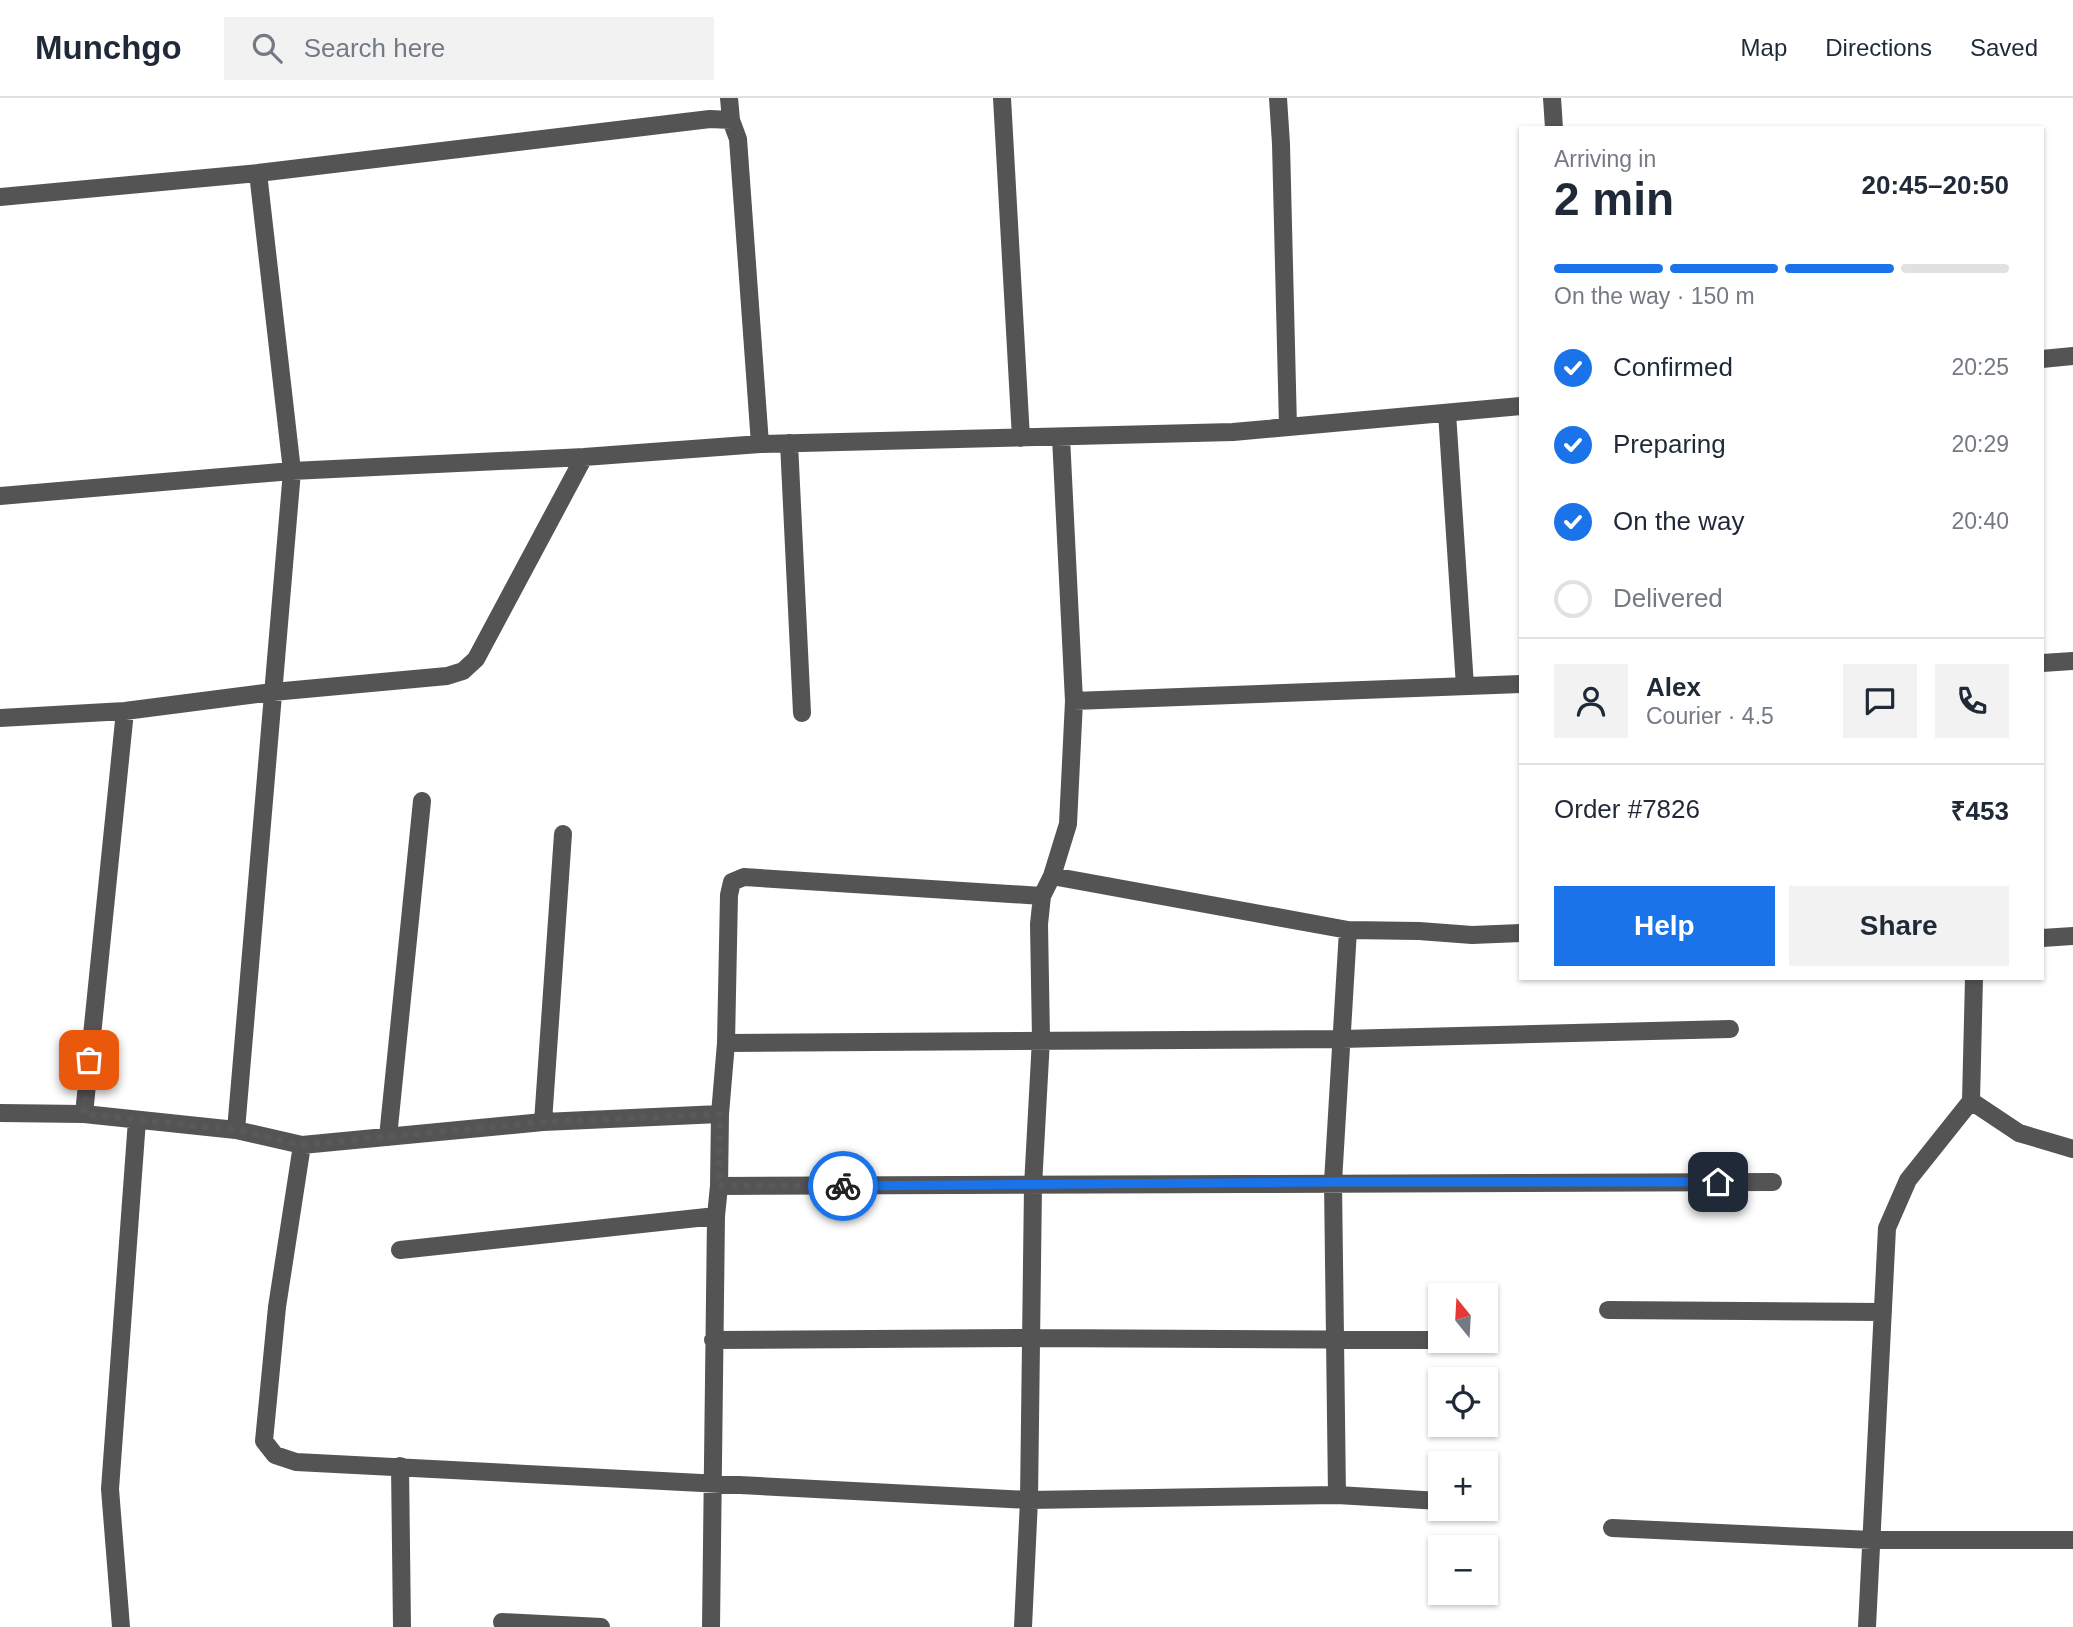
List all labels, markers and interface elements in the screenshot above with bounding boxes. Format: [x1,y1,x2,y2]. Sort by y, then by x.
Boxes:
search box [224,17,714,80]
text: Munchgo [35,29,182,66]
icon: search [248,29,286,67]
text: Search here [304,33,445,63]
text: Map [1741,34,1787,61]
text: Directions [1825,34,1932,61]
text: Saved [1970,34,2038,61]
text: Arriving in [1554,146,1656,172]
text: 20:45–20:50 [1862,170,2009,200]
text: 2 min [1554,173,1674,225]
text: On the way · 150 m [1554,283,1755,309]
icon: check [1554,349,1592,387]
text: Confirmed [1613,352,1733,382]
text: 20:25 [1951,354,2009,380]
icon: check [1554,426,1592,464]
text: Preparing [1613,429,1726,459]
text: 20:29 [1951,431,2009,457]
icon: check [1554,503,1592,541]
text: On the way [1613,506,1745,536]
text: 20:40 [1951,508,2009,534]
text: Delivered [1613,583,1723,613]
button: person [1554,664,1628,738]
button: chat [1843,664,1917,738]
button: phone [1935,664,2009,738]
text: Alex [1646,672,1701,702]
text: Courier · 4.5 [1646,703,1774,729]
text: Order #7826 [1554,794,1700,824]
text: ₹453 [1951,796,2009,826]
button: Help [1554,886,1775,966]
button: Share [1789,886,2009,966]
pin [59,1030,119,1090]
icon: bag [70,1041,108,1079]
courier [808,1151,878,1221]
pin [1688,1152,1748,1212]
icon: home [1699,1163,1737,1201]
icon: bike [824,1167,862,1205]
north arrow [1428,1283,1498,1353]
map controls [1428,1283,1498,1605]
button: locate [1428,1367,1498,1437]
button: + [1428,1451,1498,1521]
button: − [1428,1535,1498,1605]

